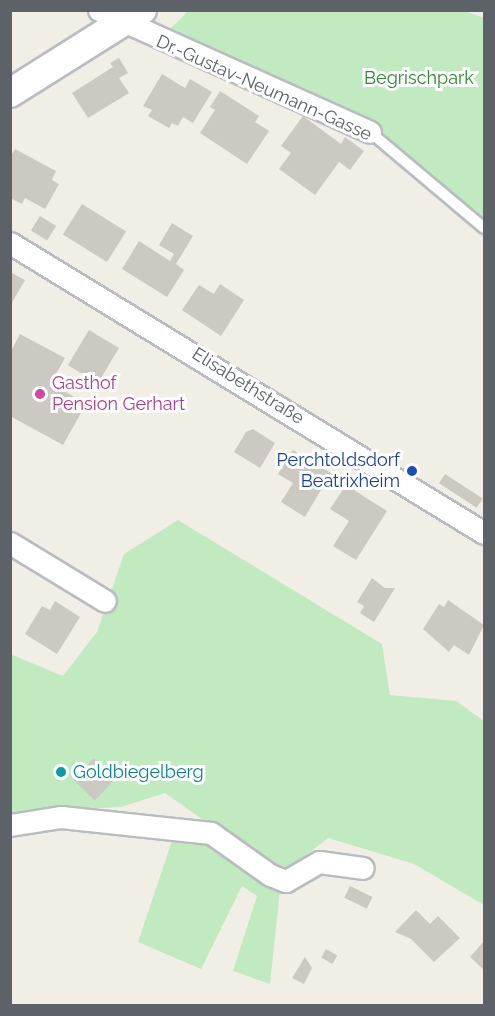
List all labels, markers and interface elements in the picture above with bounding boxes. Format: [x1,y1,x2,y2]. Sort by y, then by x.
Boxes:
street label: Dr.-Gustav-Neumann-Gasse [153,31,375,145]
park label: Begrischpark [364,67,474,89]
street label: Elisabethstraße [188,343,308,429]
place label: Gasthof Pension Gerhart [52,373,185,416]
marker: Gasthof Pension Gerhart [33,387,47,401]
place label: Perchtoldsdorf Beatrixheim [277,450,400,492]
marker: Perchtoldsdorf Beatrixheim [405,464,419,478]
place label: Goldbiegelberg [73,761,204,783]
marker: Goldbiegelberg [54,765,68,779]

